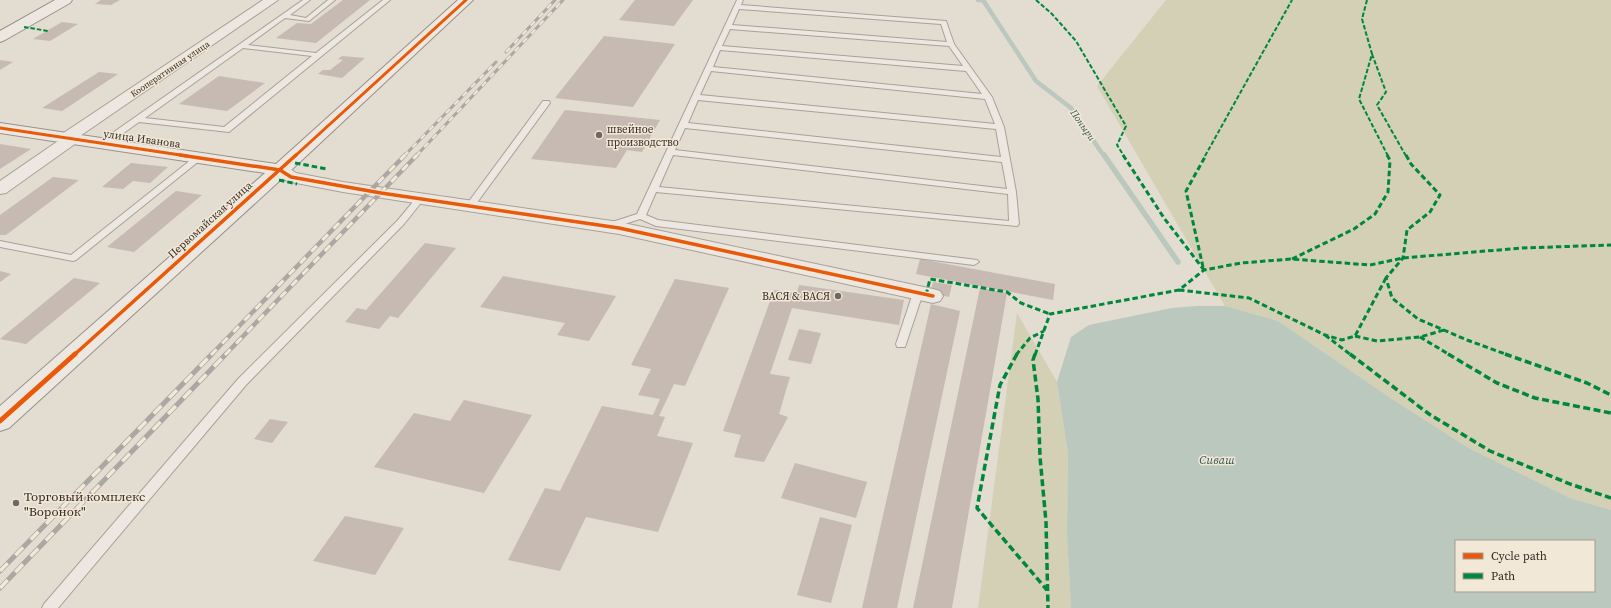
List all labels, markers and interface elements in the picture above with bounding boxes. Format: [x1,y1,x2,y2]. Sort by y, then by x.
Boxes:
street label: Кооперативная улица [128,38,212,100]
water label: Поныри [1067,106,1099,144]
place label: швейное производство [607,122,679,150]
street label: улица Иванова [102,126,182,152]
marker: швейное производство [594,130,604,140]
street label: Первомайская улица [165,178,256,262]
place label: ВАСЯ & ВАСЯ [762,289,830,304]
marker: ВАСЯ & ВАСЯ [833,291,843,301]
water label: Сиваш [1199,452,1235,468]
place label: Торговый комплекс "Воронок" [24,488,145,520]
marker: Торговый комплекс "Воронок" [11,498,21,508]
legend [1455,540,1595,592]
text: Cycle path [1491,548,1547,564]
text: Path [1491,568,1515,584]

